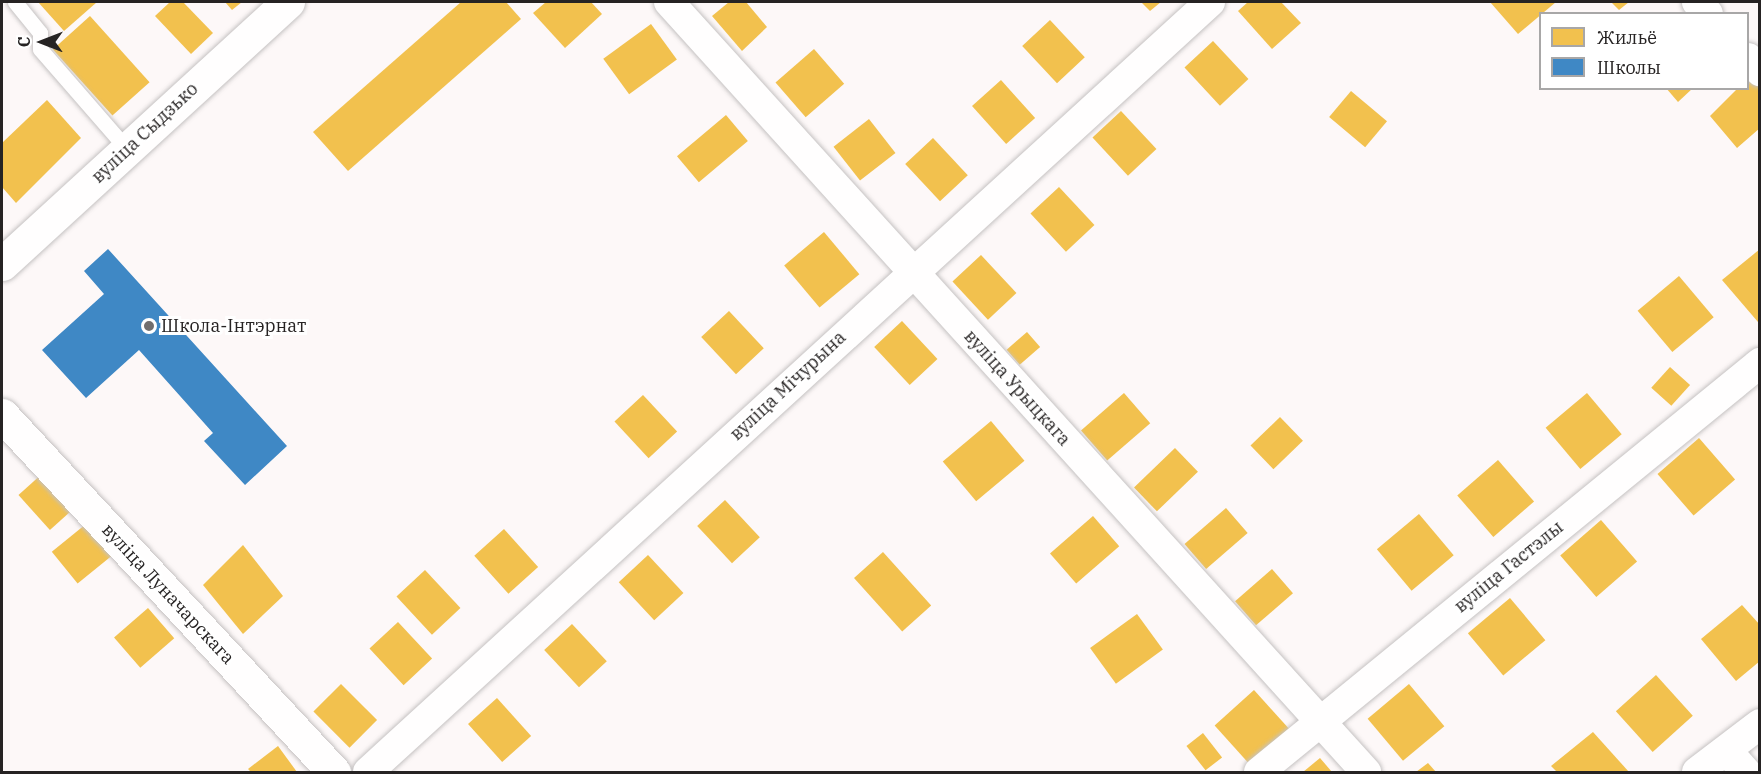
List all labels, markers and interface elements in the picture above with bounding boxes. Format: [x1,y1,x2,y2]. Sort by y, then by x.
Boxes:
north arrow [12,12,72,72]
legend [1539,12,1749,90]
text: Жильё [1597,26,1657,49]
text: С [14,37,34,47]
text: Школы [1597,56,1661,79]
street label: вуліца Сыдзько [87,78,203,188]
place label: Школа-Інтэрнат [161,315,306,337]
marker: Школа-Інтэрнат [142,319,156,333]
street label: вуліца Урыцкага [959,326,1075,450]
street label: вуліца Мічурына [726,327,850,445]
street label: вуліца Гастэлы [1450,516,1568,618]
street label: вуліца Луначарскага [97,519,239,669]

